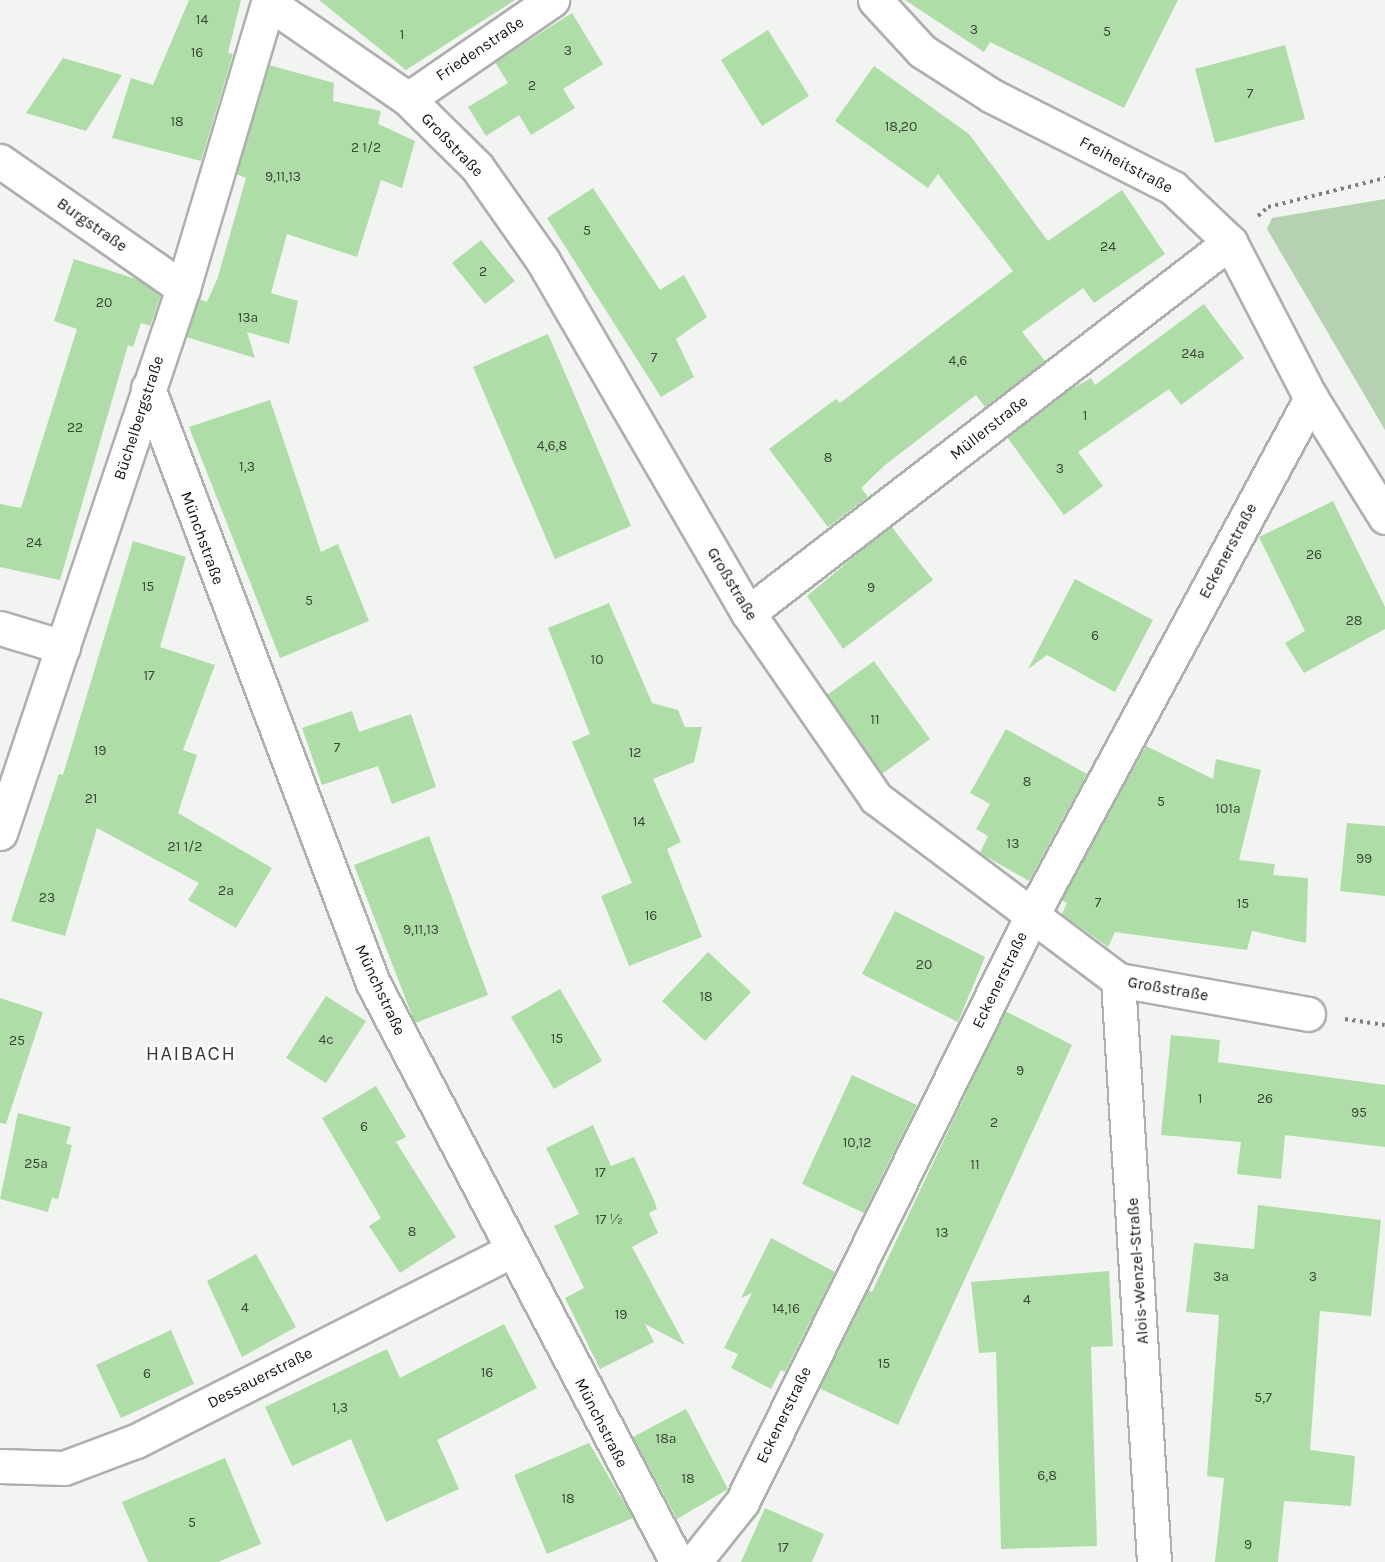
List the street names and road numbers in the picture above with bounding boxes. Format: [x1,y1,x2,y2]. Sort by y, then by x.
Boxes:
street label: Friedenstraße [433,13,527,85]
street label: Großstraße [417,109,487,181]
street label: Freiheitstraße [1076,132,1176,198]
street label: Burgstraße [53,194,131,256]
street label: Büchelbergstraße [110,353,168,483]
street label: Müllerstraße [946,392,1032,464]
street label: Münchstraße [176,489,228,587]
street label: Eckenerstraße [1195,500,1261,602]
street label: Großstraße [703,544,761,624]
street label: Eckenerstraße [968,929,1032,1031]
street label: Münchstraße [351,942,409,1038]
street label: Großstraße [1126,972,1210,1006]
street label: Alois-Wenzel-Straße [1123,1197,1153,1345]
street label: Dessauerstraße [204,1343,316,1413]
street label: Eckenerstraße [752,1364,816,1466]
street label: Münchstraße [570,1375,632,1471]

